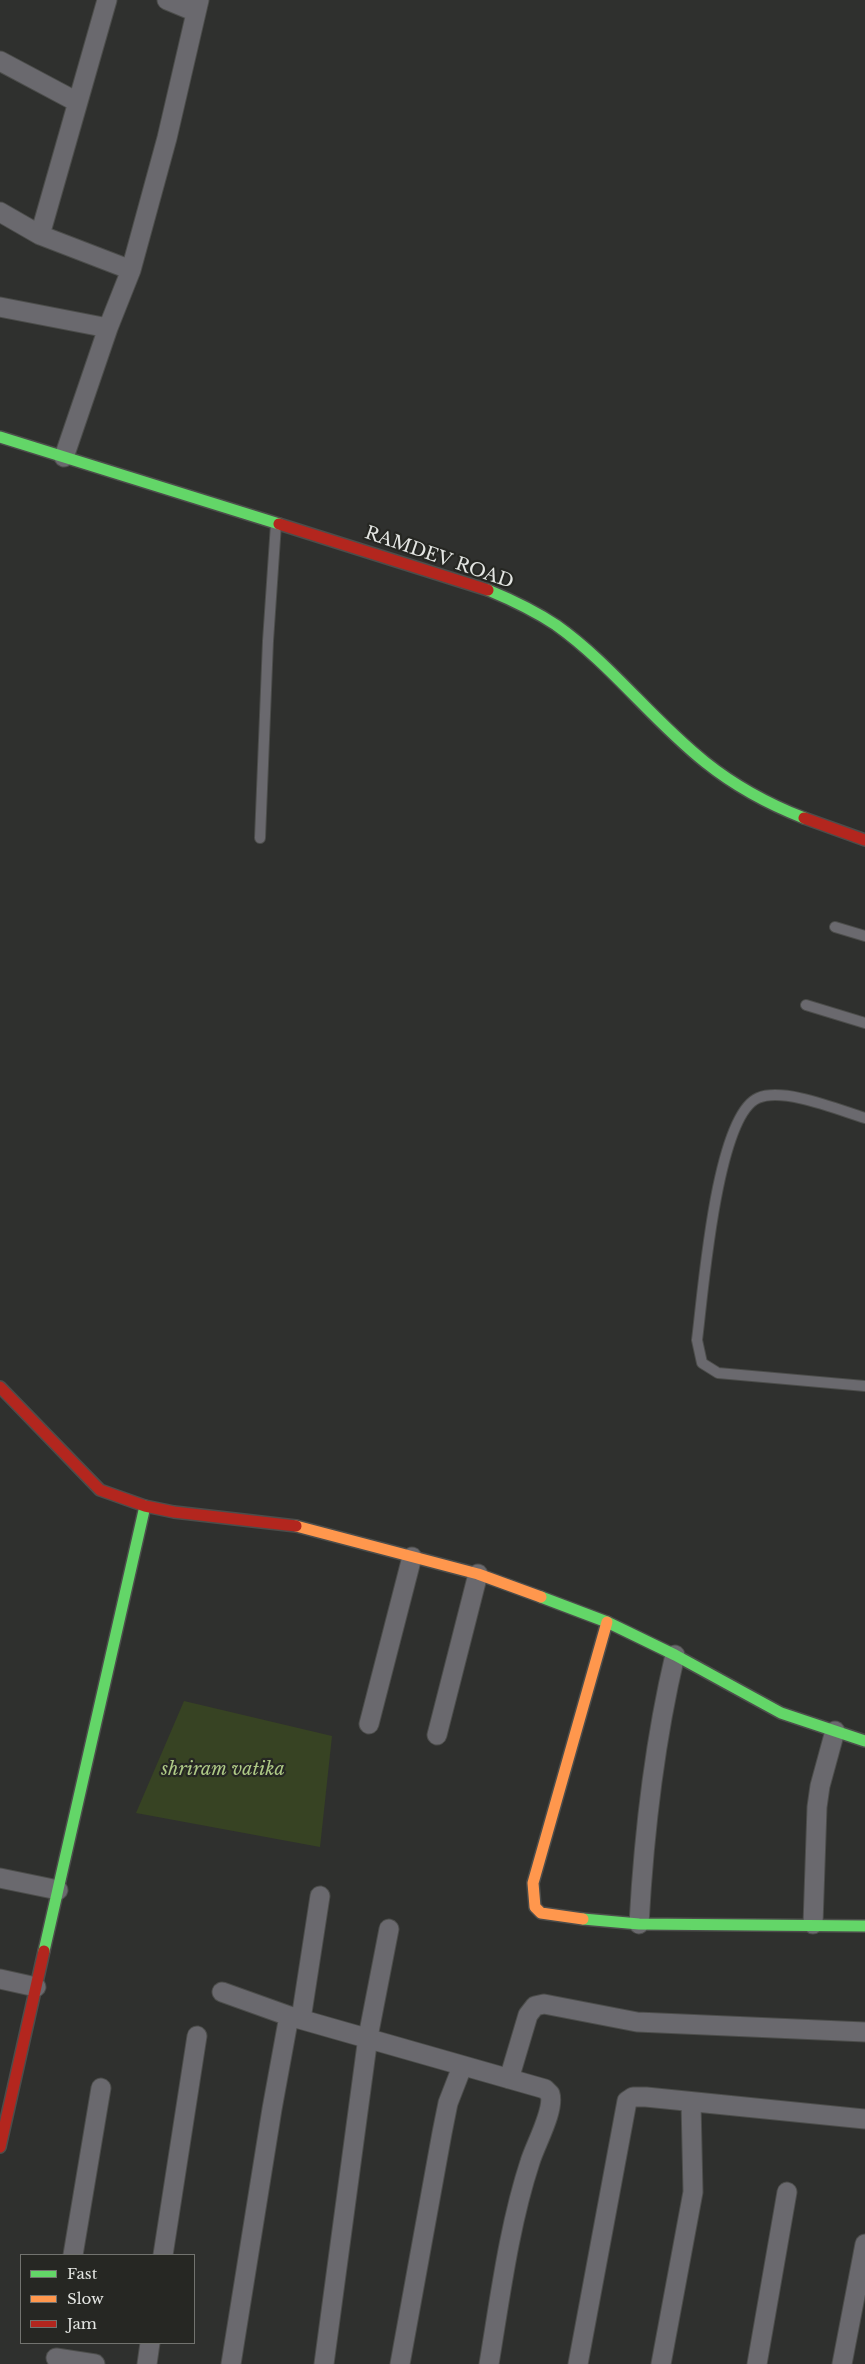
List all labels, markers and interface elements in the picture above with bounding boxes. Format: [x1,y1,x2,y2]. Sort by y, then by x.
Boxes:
street label: RAMDEV ROAD [362,522,516,594]
park label: shriram vatika [161,1759,285,1781]
legend [20,2254,195,2344]
text: Fast [67,2264,97,2283]
text: Slow [67,2289,104,2308]
text: Jam [67,2314,97,2333]

